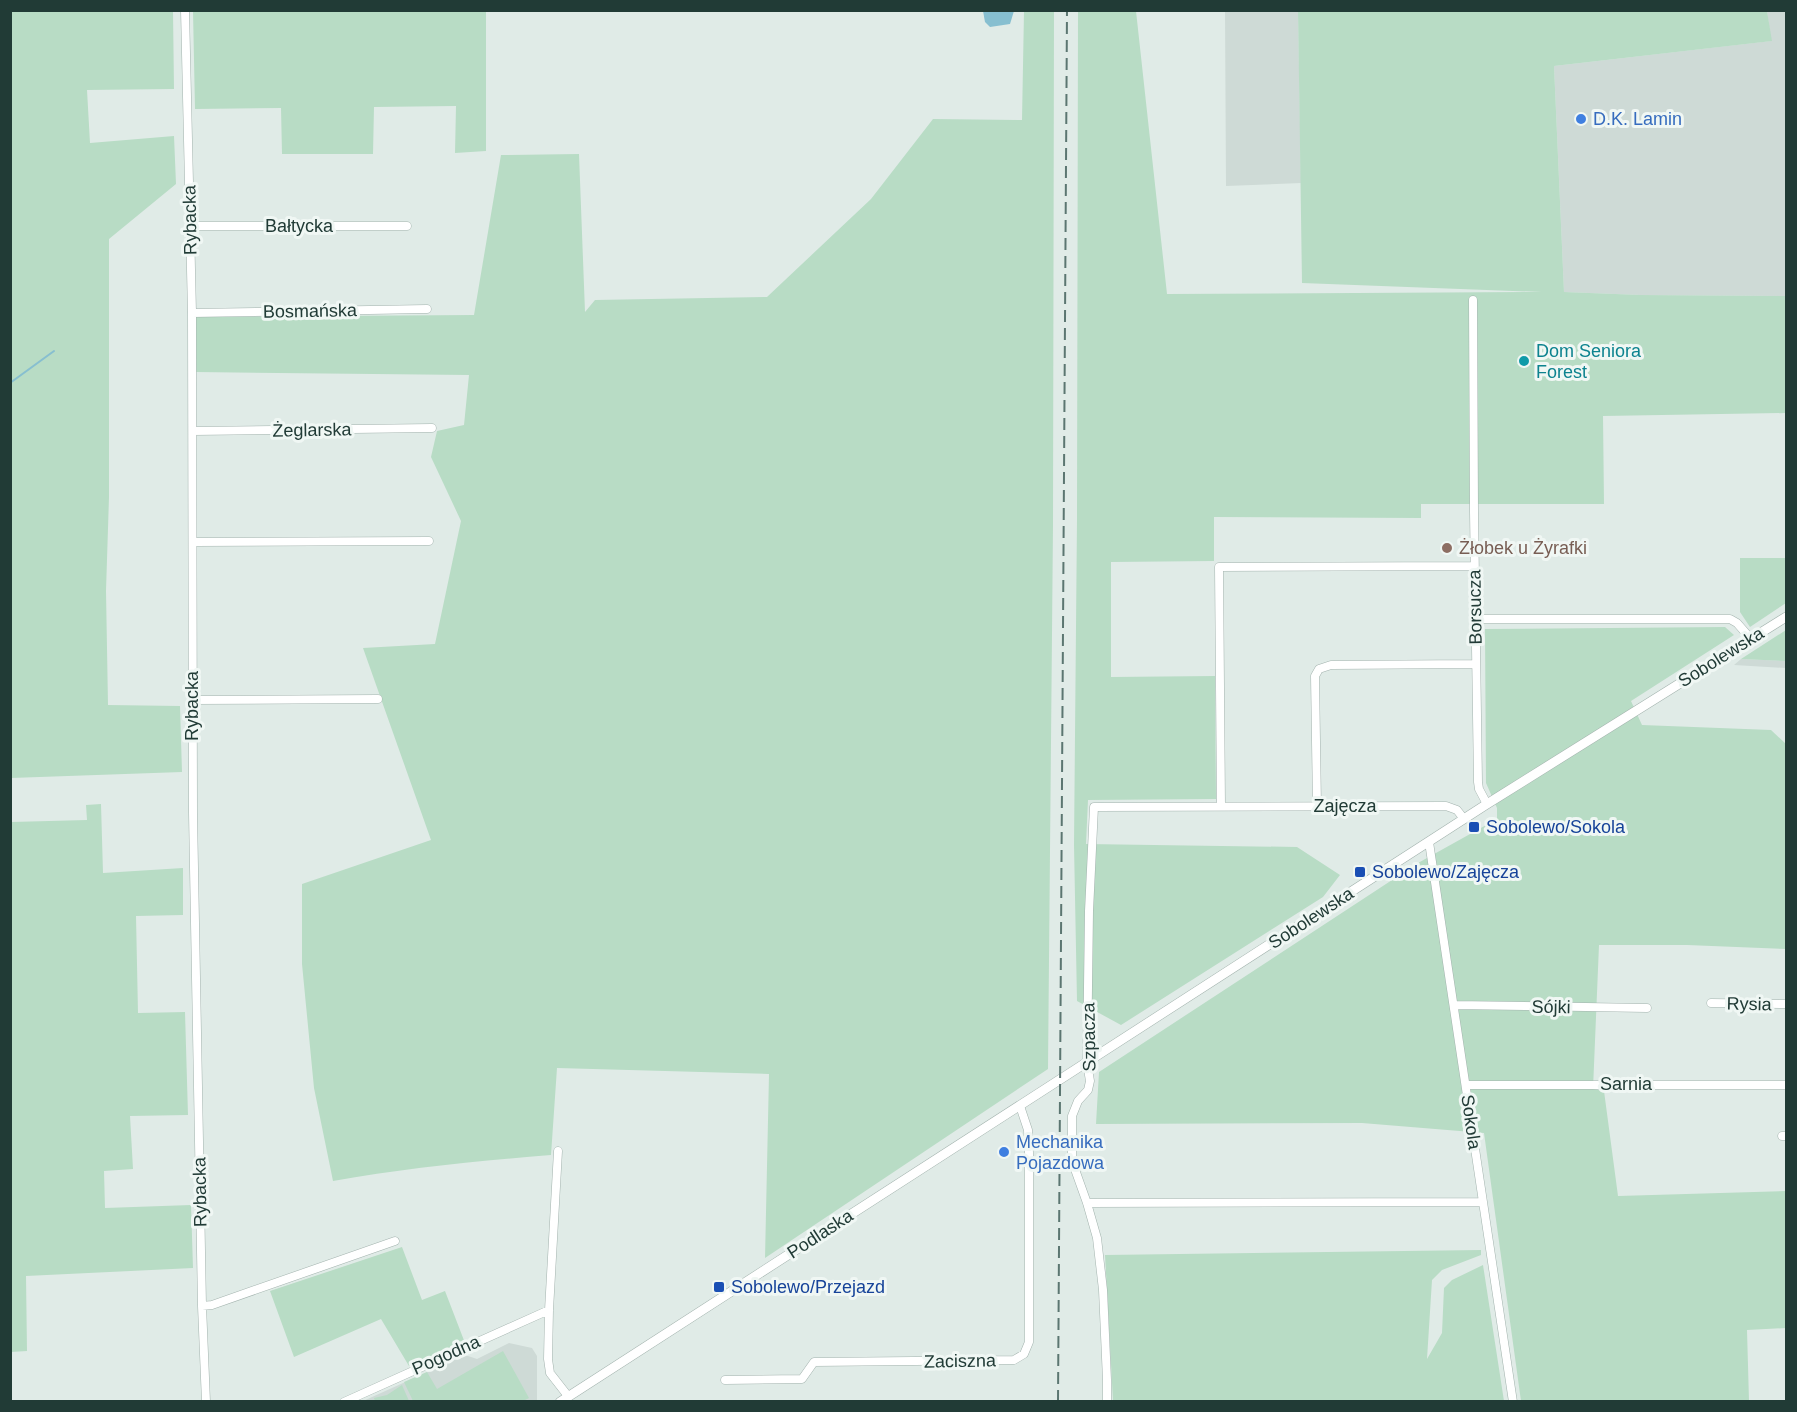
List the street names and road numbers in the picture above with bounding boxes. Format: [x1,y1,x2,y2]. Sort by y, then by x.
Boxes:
street label: Rybacka [179,184,201,255]
street label: Bałtycka [265,216,334,236]
street label: Bosmańska [263,300,358,322]
street label: Żeglarska [272,419,353,441]
street label: Borsucza [1464,568,1486,645]
street label: Sobolewska [1675,622,1768,691]
street label: Rybacka [182,670,202,741]
street label: Zajęcza [1313,796,1378,816]
street label: Sobolewska [1265,883,1358,953]
street label: Rysia [1726,994,1773,1014]
street label: Sójki [1531,997,1571,1017]
street label: Szpacza [1078,1001,1100,1072]
street label: Sarnia [1600,1074,1653,1094]
street label: Sokola [1457,1093,1485,1152]
street label: Rybacka [189,1156,211,1227]
street label: Podlaska [783,1205,857,1263]
street label: Pogodna [409,1331,484,1379]
street label: Zaciszna [924,1350,997,1372]

